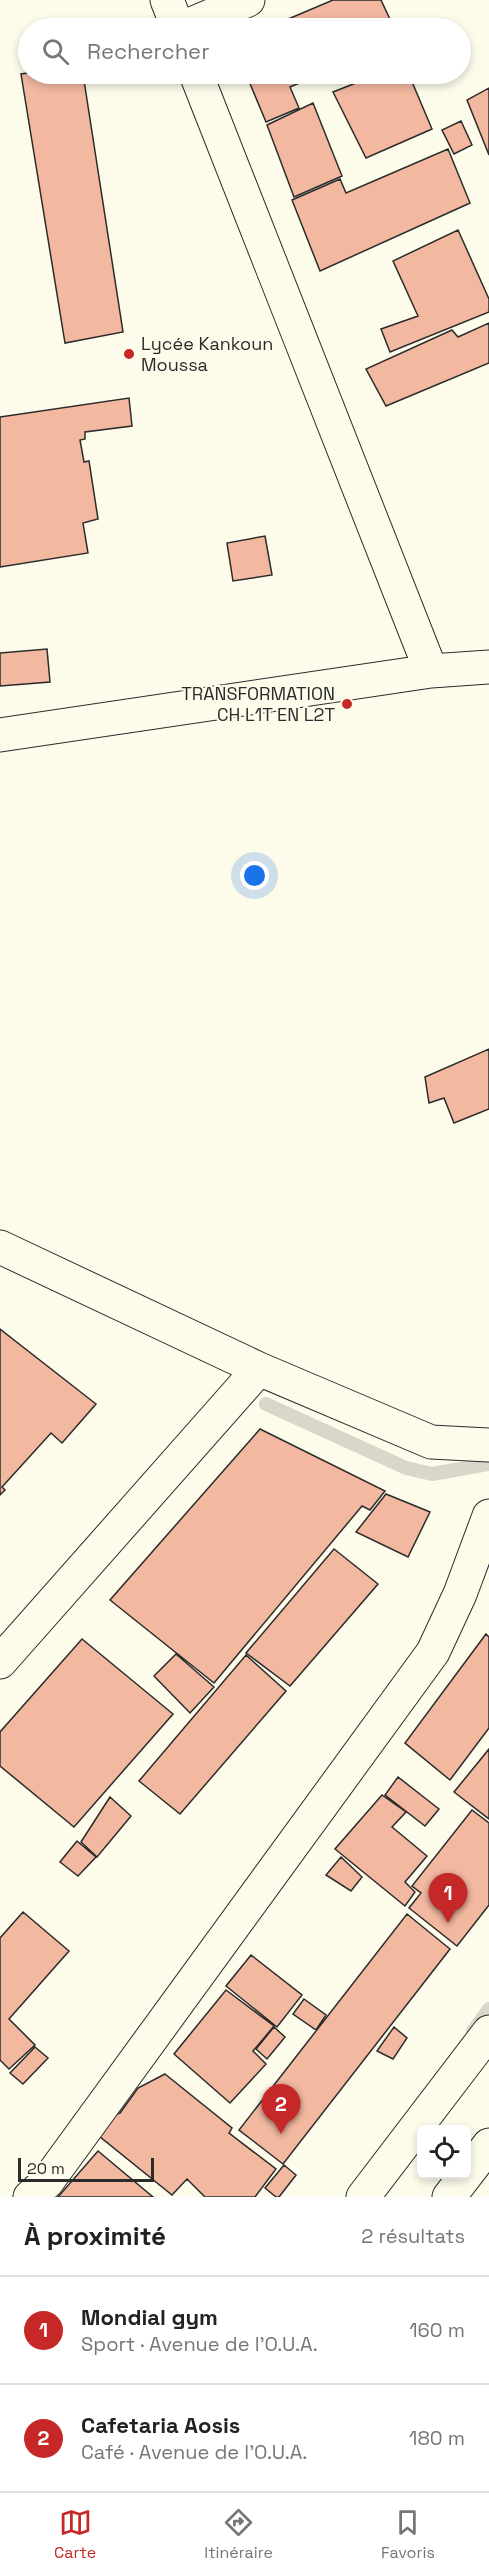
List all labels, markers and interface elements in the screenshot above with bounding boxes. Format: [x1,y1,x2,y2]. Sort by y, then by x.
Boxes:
search box [18,18,471,84]
icon: search [39,35,72,68]
text: Rechercher [87,37,209,65]
place label: Lycée Kankoun Moussa [141,332,273,376]
marker: Lycée Kankoun Moussa [122,347,136,361]
place label: TRANSFORMATION CH L1T EN L2T [181,682,335,726]
marker: TRANSFORMATION CH L1T EN L2T [340,697,354,711]
your location [240,861,269,890]
pin: 1 [428,1874,468,1923]
pin: 2 [262,2084,300,2134]
map controls [417,2125,471,2179]
button: locate [417,2125,471,2179]
scale bar [18,2155,154,2182]
text: 20 m [27,2158,65,2179]
text: À proximité [24,2219,166,2253]
text: 2 résultats [361,2223,465,2249]
text: Mondial gym [81,2303,218,2331]
text: 1 [39,2317,48,2343]
text: 160 m [409,2317,465,2343]
text: Sport · Avenue de l'O.U.A. [81,2331,318,2357]
text: Cafetaria Aosis [81,2411,240,2439]
text: 2 [38,2425,49,2451]
text: 180 m [409,2425,465,2451]
text: Café · Avenue de l'O.U.A. [81,2439,307,2465]
tab: Carte [54,2506,96,2563]
tab: Itinéraire [204,2506,273,2563]
tab: Favoris [381,2506,435,2563]

